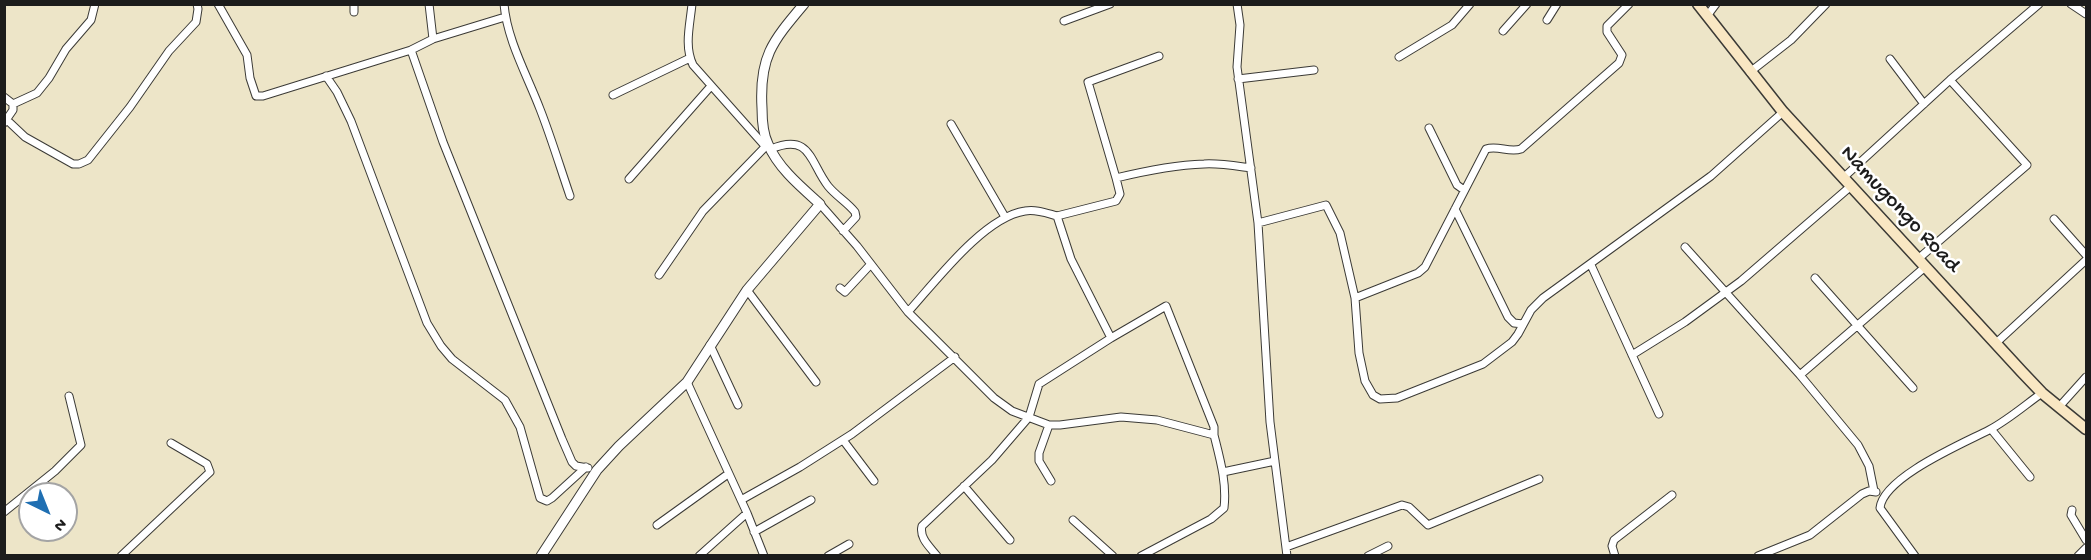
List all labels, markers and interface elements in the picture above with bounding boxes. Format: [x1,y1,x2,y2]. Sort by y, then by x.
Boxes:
street label: Namugongo Road [1833,141,1965,279]
north arrow [18,482,78,542]
text: N [49,514,70,535]

